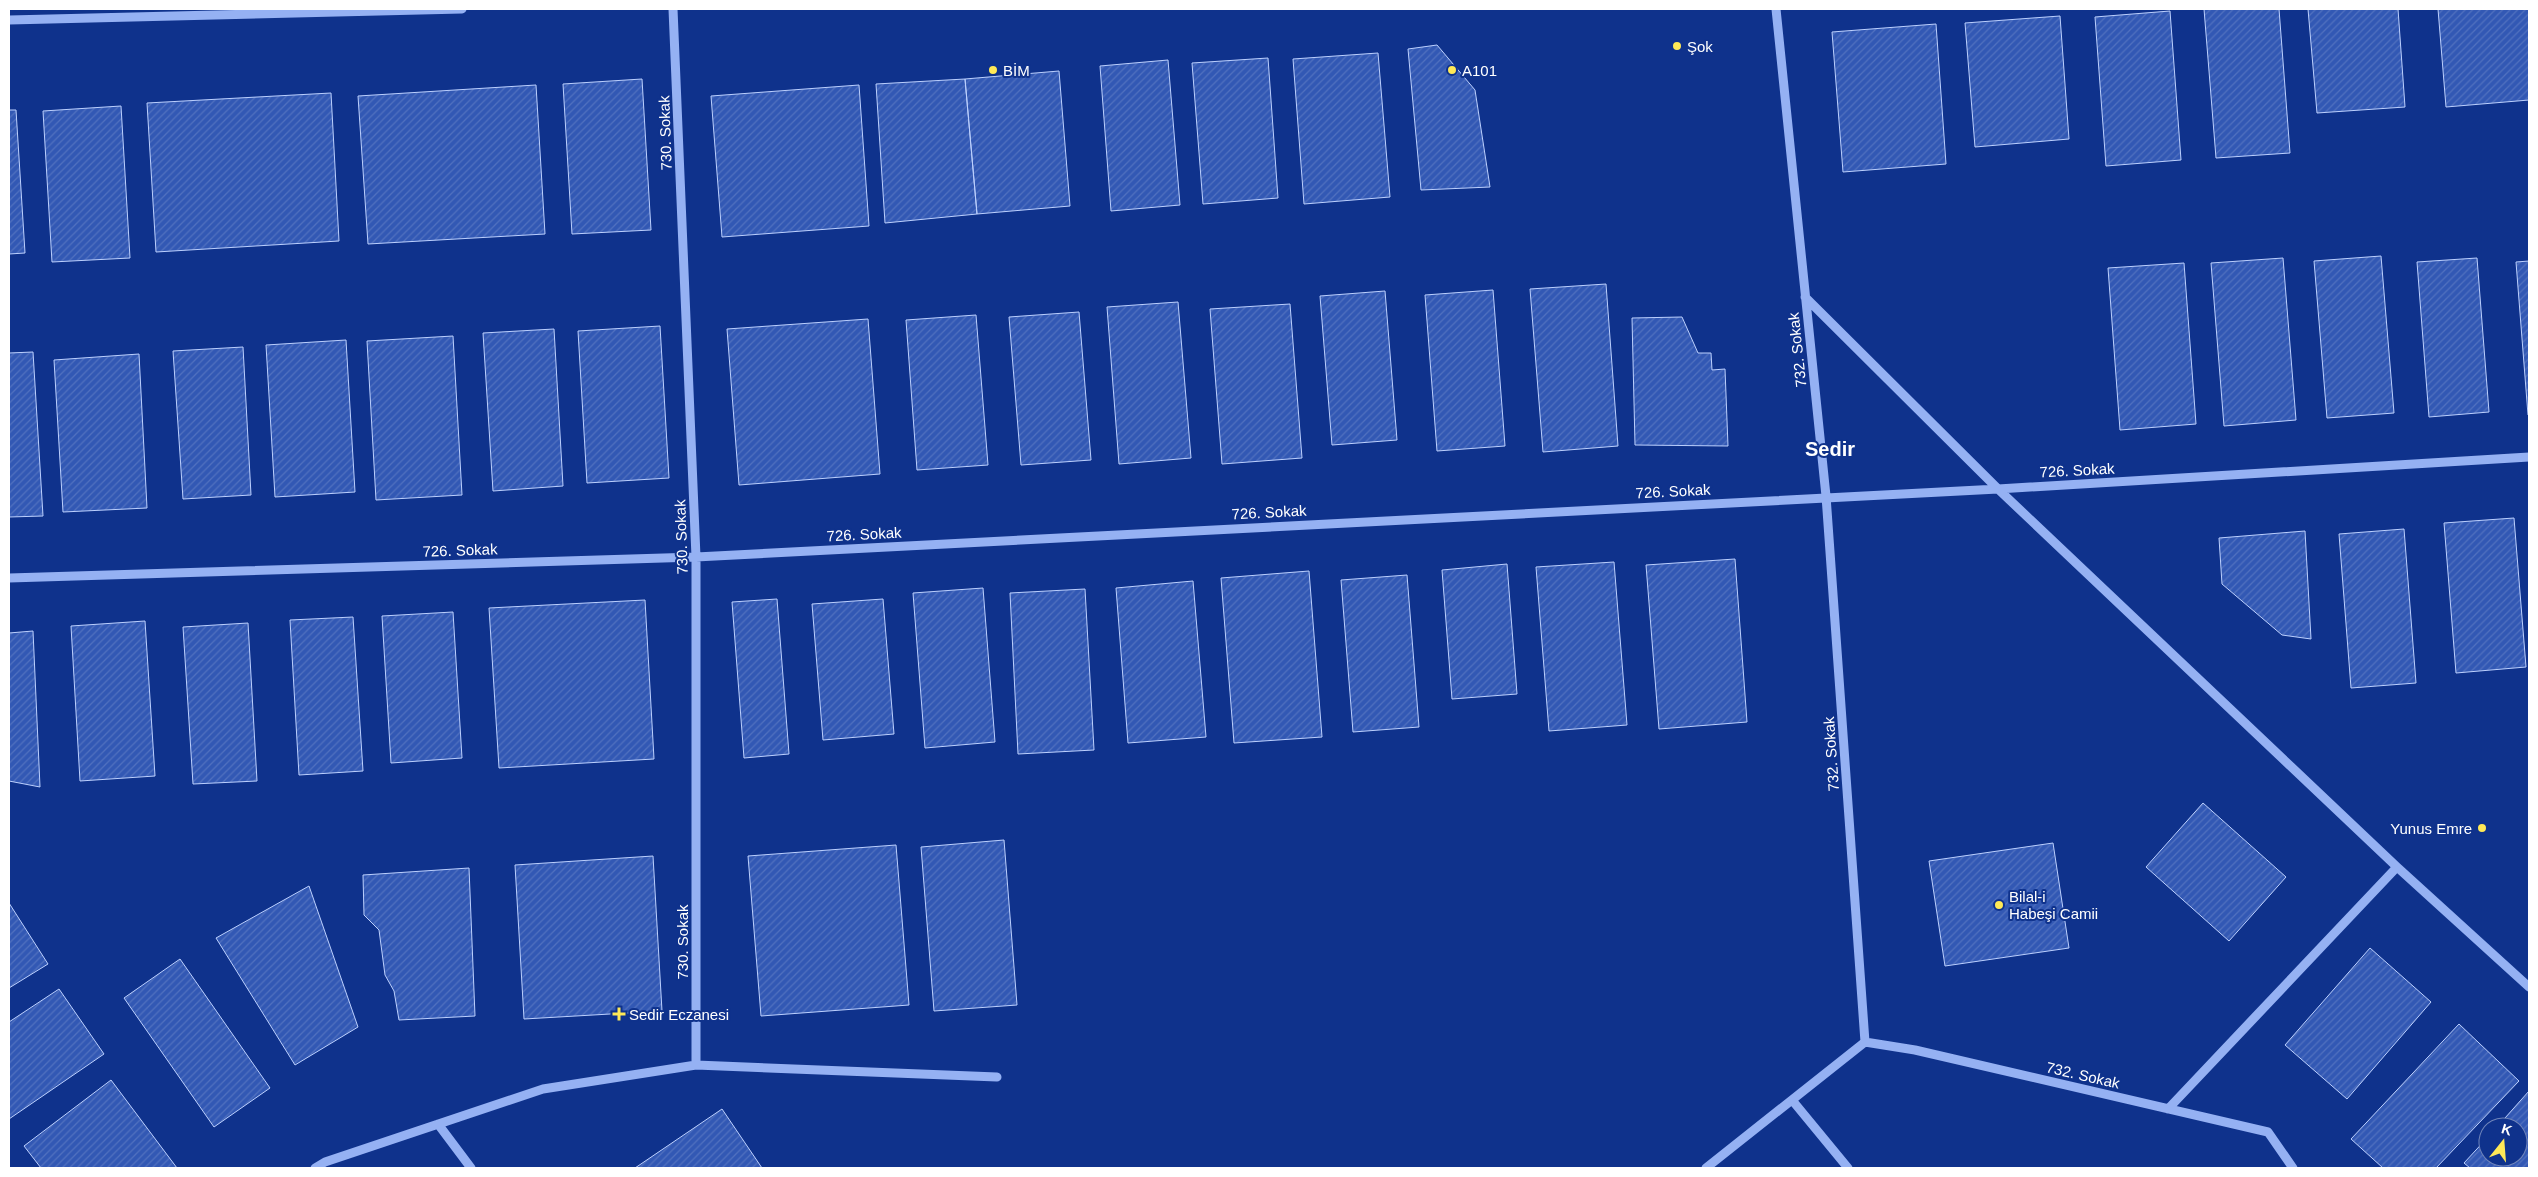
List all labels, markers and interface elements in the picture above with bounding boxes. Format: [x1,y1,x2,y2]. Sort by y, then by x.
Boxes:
place label: Şok [1687,38,1713,55]
marker: Şok [1671,40,1683,52]
place label: BİM [1003,62,1030,79]
place label: A101 [1462,62,1497,79]
marker: BİM [987,64,999,76]
marker: A101 [1446,64,1458,76]
street label: 730. Sokak [655,95,675,171]
street label: 732. Sokak [1785,311,1809,388]
district label: Sedir [1805,438,1855,460]
street label: 726. Sokak [2039,460,2115,480]
street label: 726. Sokak [1635,481,1711,501]
street label: 730. Sokak [671,499,691,575]
street label: 726. Sokak [1231,502,1307,522]
street label: 726. Sokak [826,524,902,544]
street label: 726. Sokak [422,540,498,560]
street label: 732. Sokak [1820,715,1842,792]
place label: Yunus Emre [2390,820,2472,837]
marker: Yunus Emre [2476,822,2488,834]
place label: Bilal-i Habeşi Camii [2009,888,2098,922]
marker: Bilal-i Habeşi Camii [1993,899,2005,911]
street label: 730. Sokak [674,904,691,980]
place label: Sedir Eczanesi [629,1006,729,1023]
marker: Sedir Eczanesi [613,1008,625,1020]
street label: 732. Sokak [2045,1058,2122,1092]
north arrow [2478,1117,2528,1167]
text: K [2500,1120,2514,1139]

